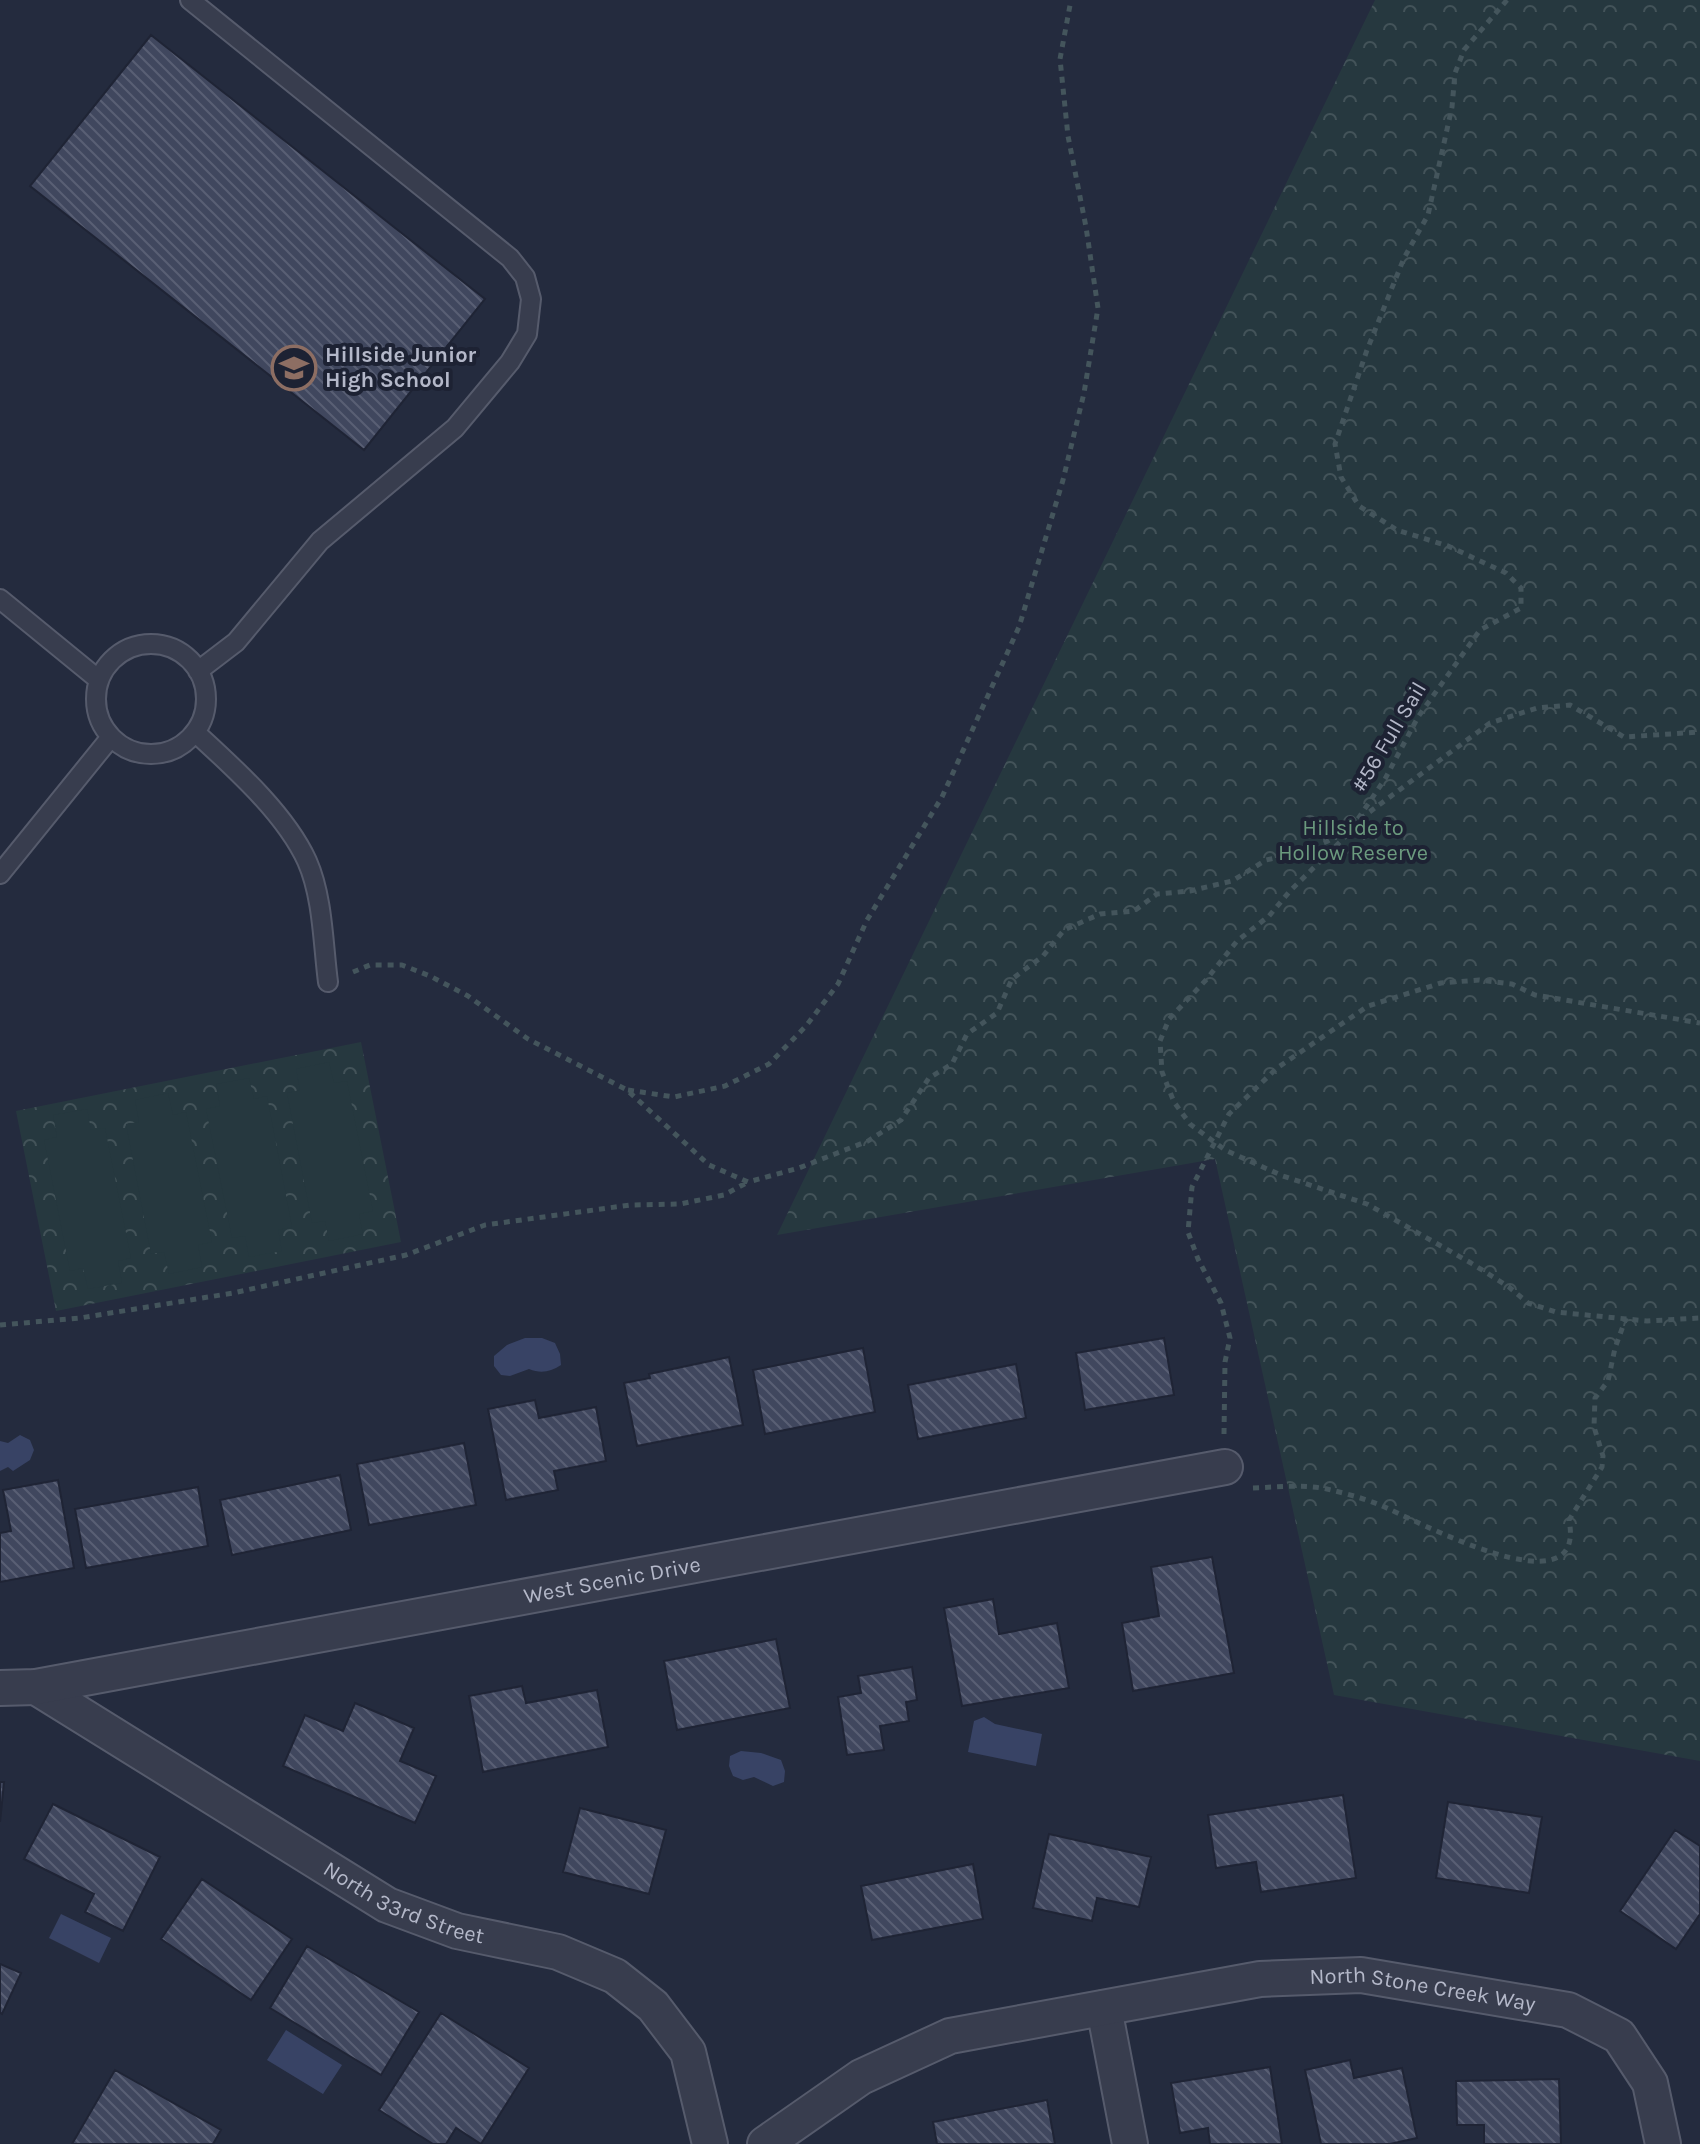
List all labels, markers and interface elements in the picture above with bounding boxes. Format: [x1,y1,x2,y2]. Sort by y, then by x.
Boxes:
place label: Hillside Junior High School [325,342,477,393]
school or university icon: Hillside Junior High School [270,344,318,392]
street label: #56 Full Sail [1346,677,1432,797]
park label: Hillside to Hollow Reserve [1278,815,1428,866]
street label: West Scenic Drive [522,1551,703,1609]
street label: North 33rd Street [319,1856,486,1949]
street label: North Stone Creek Way [1309,1962,1538,2017]

